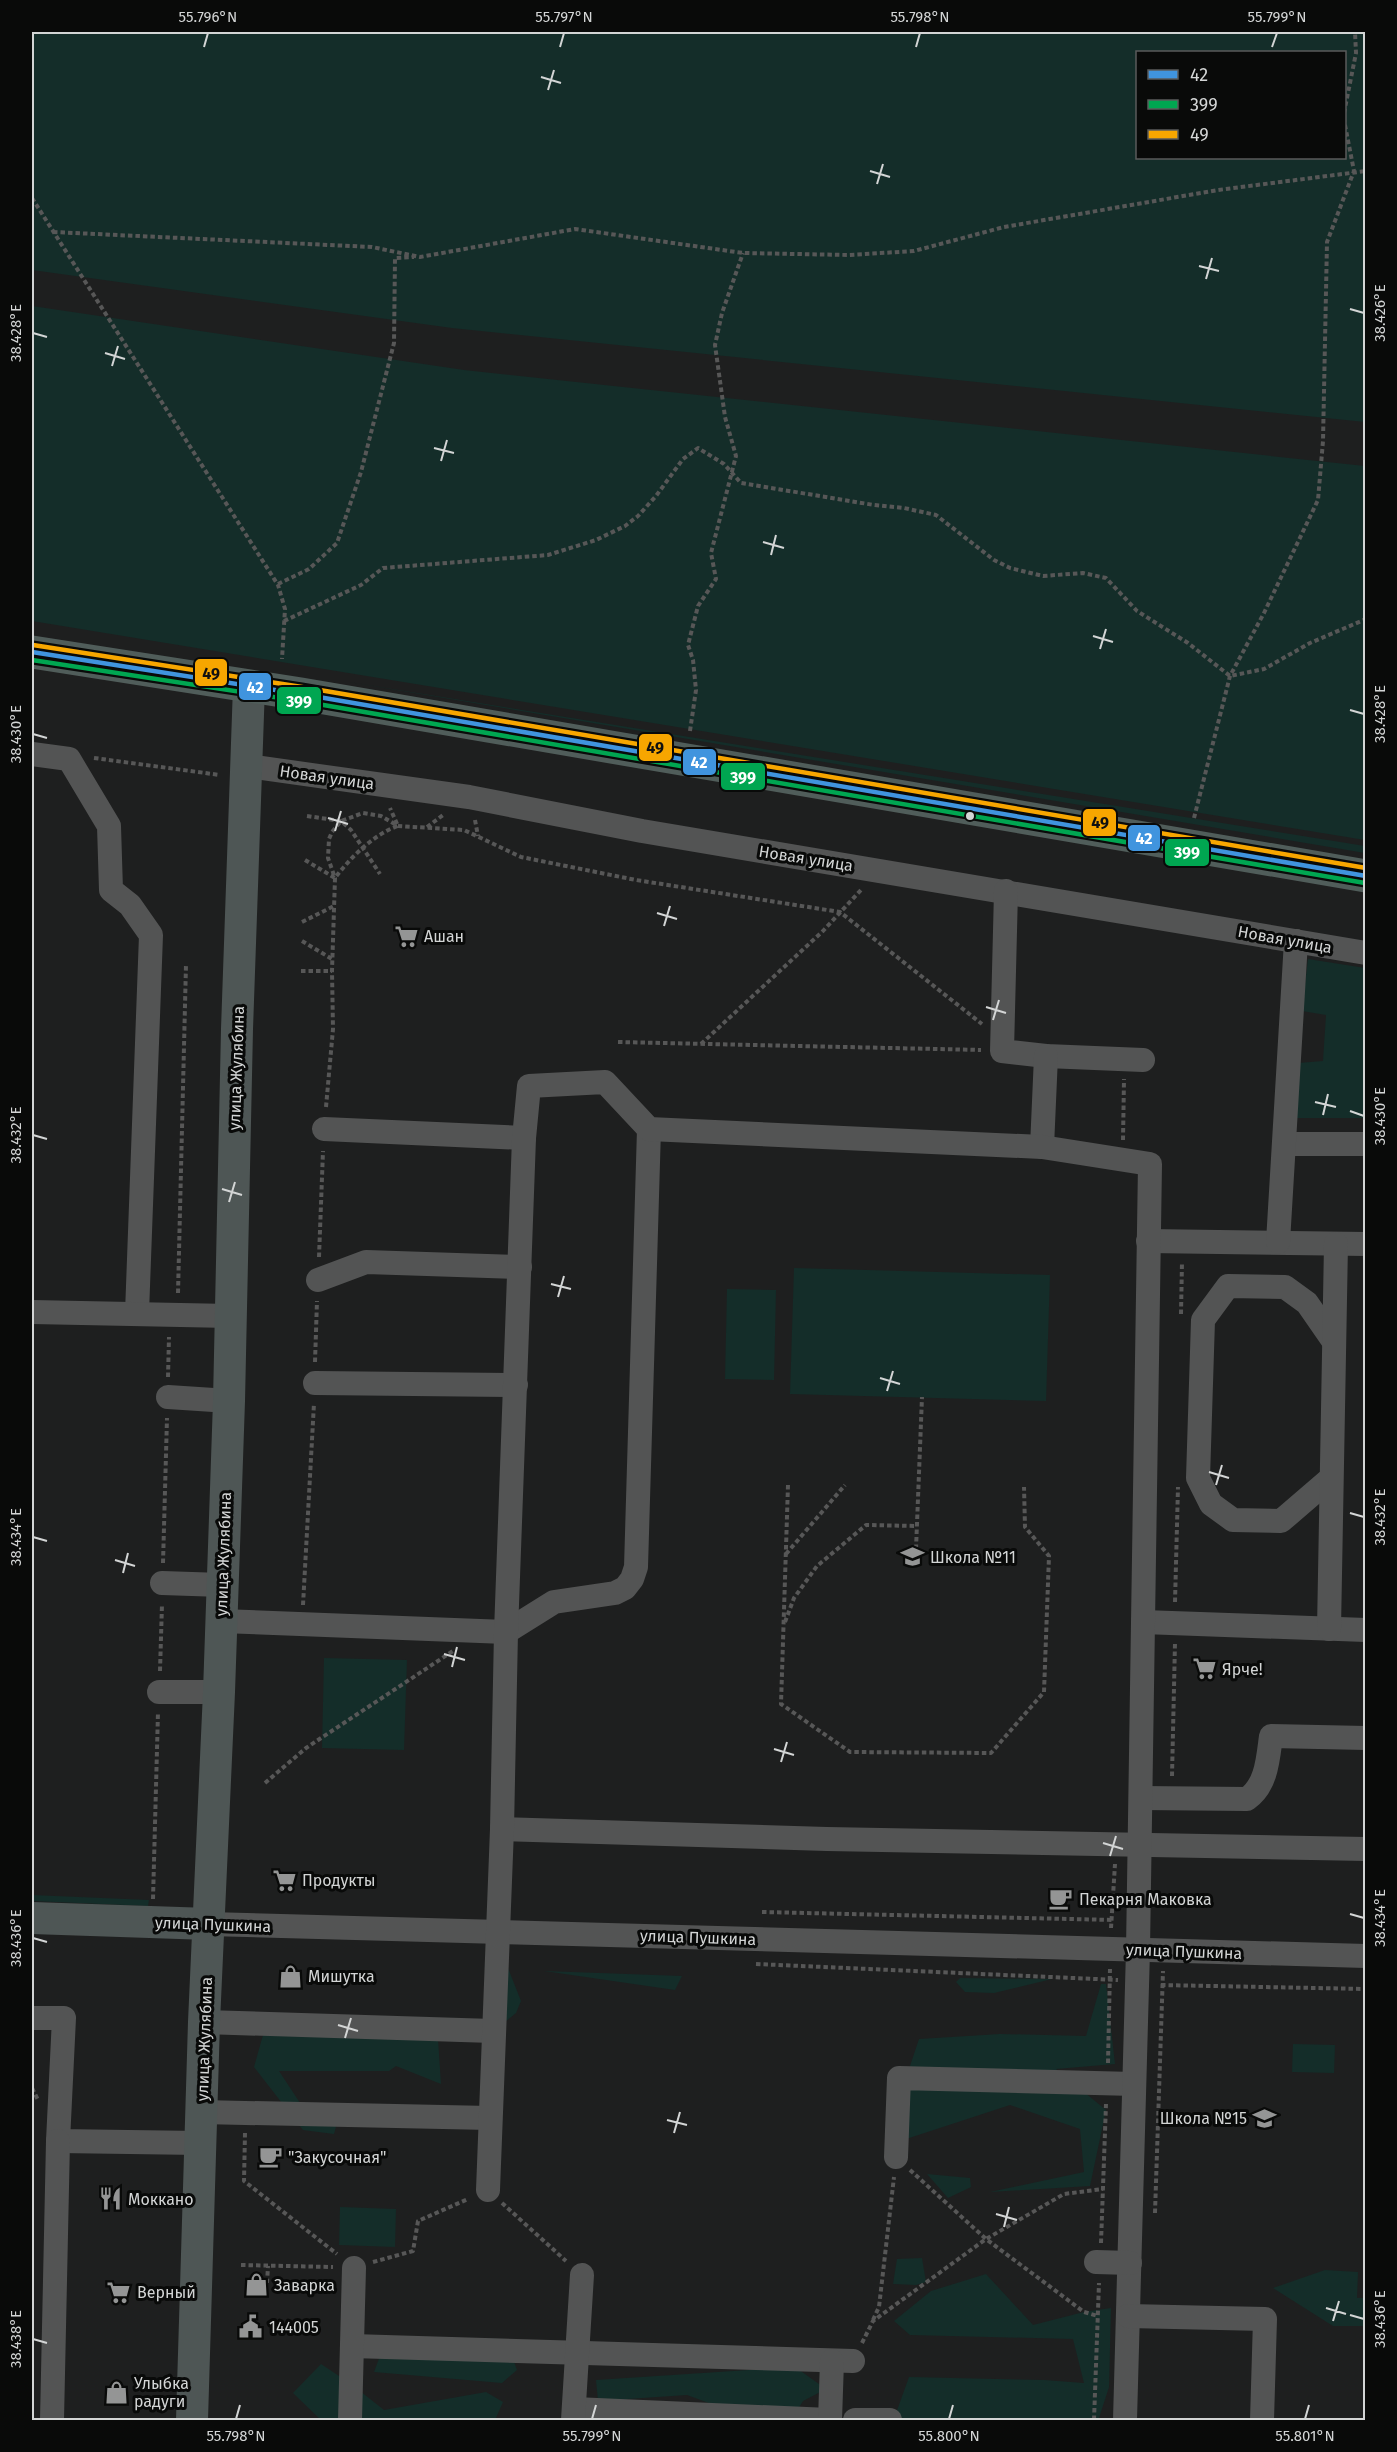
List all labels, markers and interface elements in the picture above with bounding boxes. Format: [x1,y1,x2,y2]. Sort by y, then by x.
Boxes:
text: 55.796°N [179,8,237,26]
text: 55.797°N [535,8,593,26]
text: 55.798°N [890,8,950,26]
text: 55.799°N [1248,8,1306,26]
legend [1136,51,1346,159]
text: 42 [1190,64,1208,86]
text: 399 [1190,94,1218,116]
text: 49 [1190,124,1209,146]
text: 38.426°E [1371,284,1389,342]
text: 38.428°E [7,304,25,362]
line badge: 49 [194,658,228,687]
text: 49 [202,664,220,683]
line badge: 42 [238,672,272,701]
text: 42 [247,678,264,697]
text: 38.428°E [1371,685,1389,743]
line badge: 399 [276,686,322,715]
text: 399 [285,692,312,711]
text: 38.430°E [7,705,25,763]
line badge: 49 [638,733,673,762]
text: 49 [646,738,664,757]
line badge: 42 [682,748,717,776]
text: 42 [691,753,708,772]
street label: Новая улица [278,761,376,794]
line badge: 399 [720,762,766,791]
text: 399 [729,768,756,787]
line badge: 49 [1082,808,1117,837]
unlabelled marker [964,810,976,822]
text: 49 [1091,813,1109,832]
line badge: 42 [1127,824,1161,852]
text: 42 [1136,829,1153,848]
line badge: 399 [1164,838,1210,867]
street label: Новая улица [757,842,855,875]
text: 399 [1173,843,1200,862]
street label: Новая улица [1236,922,1334,957]
supermarket icon: Ашан [393,923,419,949]
place label: Ашан [424,927,464,946]
street label: улица Жулябина [225,1005,248,1131]
text: 38.430°E [1371,1087,1389,1145]
text: 38.432°E [7,1106,25,1164]
text: 38.432°E [1371,1488,1389,1546]
street label: улица Жулябина [212,1491,235,1617]
text: 38.434°E [7,1508,25,1566]
school or university icon: Школа №11 [899,1544,925,1570]
place label: Школа №11 [930,1548,1016,1567]
supermarket icon: Ярче! [1191,1656,1217,1682]
place label: Ярче! [1222,1660,1263,1679]
supermarket icon: Продукты [271,1867,297,1893]
place label: Продукты [302,1871,376,1890]
cafe icon: Пекарня Маковка [1048,1886,1074,1912]
text: 38.434°E [1371,1889,1389,1947]
place label: Пекарня Маковка [1079,1890,1212,1909]
text: 38.436°E [7,1909,25,1967]
street label: улица Пушкина [155,1913,271,1936]
street label: улица Пушкина [640,1926,756,1949]
street label: улица Пушкина [1126,1940,1242,1963]
shop icon: Мишутка [277,1963,303,1989]
place label: Мишутка [308,1967,375,1986]
street label: улица Жулябина [193,1976,216,2102]
school or university icon: Школа №15 [1252,2105,1278,2131]
place label: Школа №15 [1160,2109,1247,2128]
cafe icon: "Закусочная" [257,2144,283,2170]
place label: "Закусочная" [288,2148,386,2167]
restaurant icon: Моккано [97,2186,123,2212]
place label: Моккано [128,2190,194,2209]
shop icon: Заварка [243,2272,269,2298]
place label: Заварка [274,2276,335,2295]
supermarket icon: Верный [106,2279,132,2305]
place label: Верный [137,2283,196,2302]
text: 38.436°E [1371,2290,1389,2348]
text: 38.438°E [7,2310,25,2368]
public building icon: 144005 [238,2314,264,2340]
place label: 144005 [269,2318,319,2337]
place label: Улыбка радуги [134,2374,189,2411]
shop icon: Улыбка радуги [103,2379,129,2405]
text: 55.798°N [206,2427,266,2445]
text: 55.799°N [563,2427,621,2445]
text: 55.800°N [918,2427,980,2445]
text: 55.801°N [1275,2427,1335,2445]

